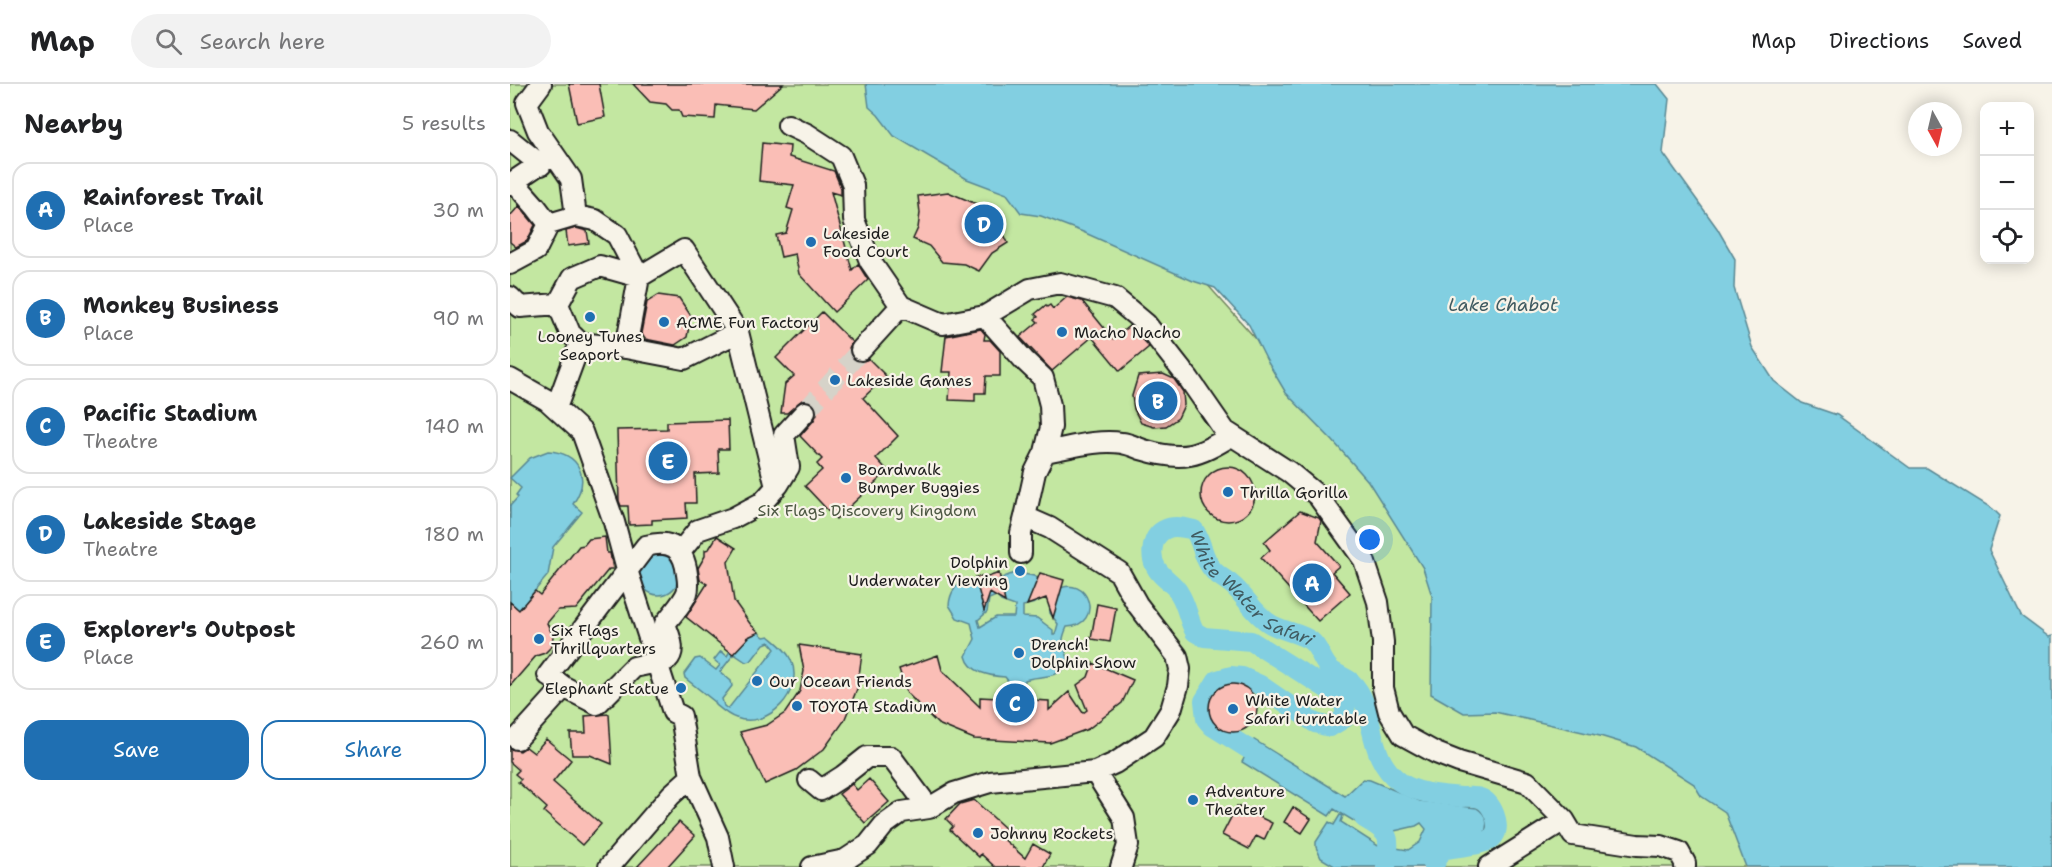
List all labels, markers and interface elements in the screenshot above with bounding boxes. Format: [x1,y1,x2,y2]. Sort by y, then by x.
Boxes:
search box [131,14,551,68]
text: Map [30,22,95,60]
icon: search [152,25,185,58]
text: Search here [200,27,325,56]
text: Map [1751,27,1796,55]
text: Directions [1829,27,1929,55]
text: Saved [1962,27,2022,55]
north arrow [1908,102,1962,156]
map controls [1980,102,2034,264]
button: + [1980,102,2034,156]
text: Nearby [24,106,123,141]
text: 5 results [402,110,486,136]
button: − [1980,156,2034,210]
text: Rainforest Trail [83,183,263,212]
text: A [38,197,53,223]
text: 30 m [432,197,484,223]
pin: D [964,202,1004,246]
button: locate [1980,210,2034,264]
text: Place [83,212,134,238]
place label: Lakeside Food Court [823,223,909,262]
marker: Lakeside Food Court [804,235,818,249]
text: Monkey Business [83,291,279,320]
water label: Lake Chabot [1448,293,1558,317]
text: B [39,305,52,331]
text: 90 m [432,305,484,331]
marker: Looney Tunes Seaport [583,310,597,324]
place label: ACME Fun Factory [676,312,819,333]
marker: ACME Fun Factory [657,315,671,329]
text: Place [83,320,134,346]
place label: Macho Nacho [1074,322,1181,343]
marker: Macho Nacho [1055,325,1069,339]
place label: Looney Tunes Seaport [538,326,642,365]
place label: Lakeside Games [847,370,972,391]
marker: Lakeside Games [828,373,842,387]
pin: B [1138,378,1178,424]
text: Pacific Stadium [83,399,257,428]
text: C [39,413,52,439]
text: 140 m [425,413,484,439]
text: Theatre [83,428,158,454]
pin: E [648,438,688,484]
place label: Boardwalk Bumper Buggies [858,459,980,498]
marker: Boardwalk Bumper Buggies [839,471,853,485]
place label: Thrilla Gorilla [1240,482,1348,503]
marker: Thrilla Gorilla [1221,485,1235,499]
park label: Six Flags Discovery Kingdom [757,500,977,521]
text: Lakeside Stage [83,507,256,536]
text: D [38,521,53,547]
text: 180 m [424,521,484,547]
your location [1355,525,1384,554]
water label: White Water Safari [1184,526,1320,652]
text: Theatre [83,536,158,562]
place label: Dolphin Underwater Viewing [848,552,1008,591]
pin: A [1292,560,1332,606]
marker: Dolphin Underwater Viewing [1013,564,1027,578]
text: Explorer's Outpost [83,615,295,644]
place label: Six Flags Thrillquarters [551,620,656,659]
text: E [39,629,52,655]
text: 260 m [419,629,484,655]
marker: Six Flags Thrillquarters [532,632,546,646]
place label: Drench! Dolphin Show [1031,634,1136,673]
text: Place [83,644,134,670]
marker: Drench! Dolphin Show [1012,646,1026,660]
place label: Our Ocean Friends [769,671,912,692]
marker: Our Ocean Friends [750,674,764,688]
place label: Elephant Statue [545,678,669,699]
pin: C [996,680,1034,726]
marker: Elephant Statue [674,681,688,695]
place label: White Water Safari turntable [1245,690,1367,729]
place label: TOYOTA Stadium [809,696,937,717]
marker: TOYOTA Stadium [790,699,804,713]
marker: White Water Safari turntable [1226,702,1240,716]
button: Save [24,720,249,780]
button: Share [261,720,486,780]
place label: Adventure Theater [1205,781,1285,820]
marker: Adventure Theater [1186,793,1200,807]
place label: Johnny Rockets [990,823,1113,844]
marker: Johnny Rockets [971,826,985,840]

